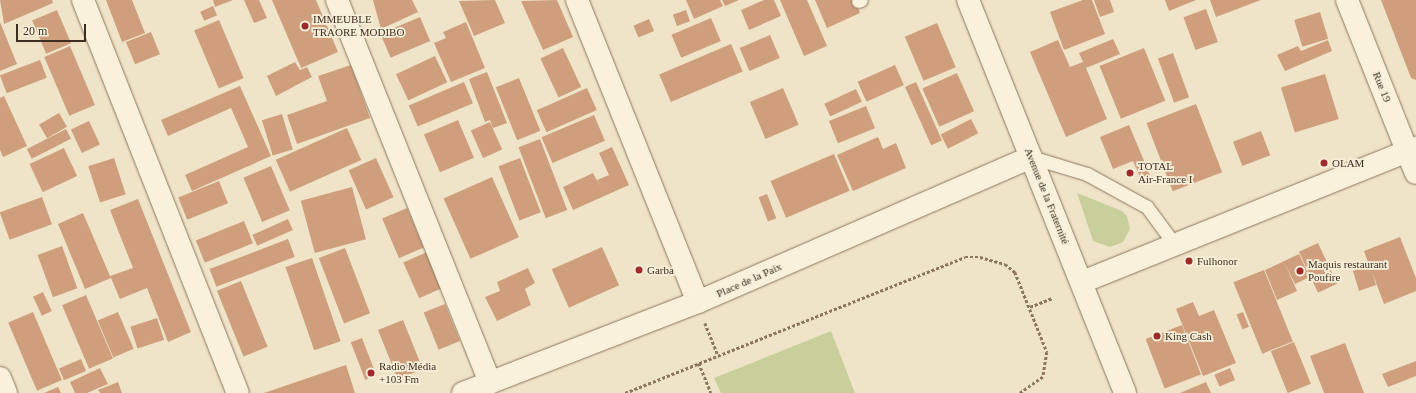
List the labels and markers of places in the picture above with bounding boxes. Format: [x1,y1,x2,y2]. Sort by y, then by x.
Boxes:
place label: IMMEUBLE TRAORE MODIBO [313,13,404,39]
marker: IMMEUBLE TRAORE MODIBO [300,21,310,31]
place label: OLAM [1332,156,1364,170]
marker: OLAM [1319,158,1329,168]
place label: TOTAL Air-France I [1138,160,1192,186]
marker: TOTAL Air-France I [1125,168,1135,178]
place label: Fulhonor [1197,254,1237,268]
marker: Fulhonor [1184,256,1194,266]
place label: Maquis restaurant Poufire [1308,258,1387,284]
place label: Garba [647,263,674,277]
marker: Garba [634,265,644,275]
marker: Maquis restaurant Poufire [1295,266,1305,276]
place label: King Cash [1165,329,1212,343]
marker: King Cash [1152,331,1162,341]
place label: Radio Média +103 Fm [379,360,436,386]
marker: Radio Média +103 Fm [366,368,376,378]

